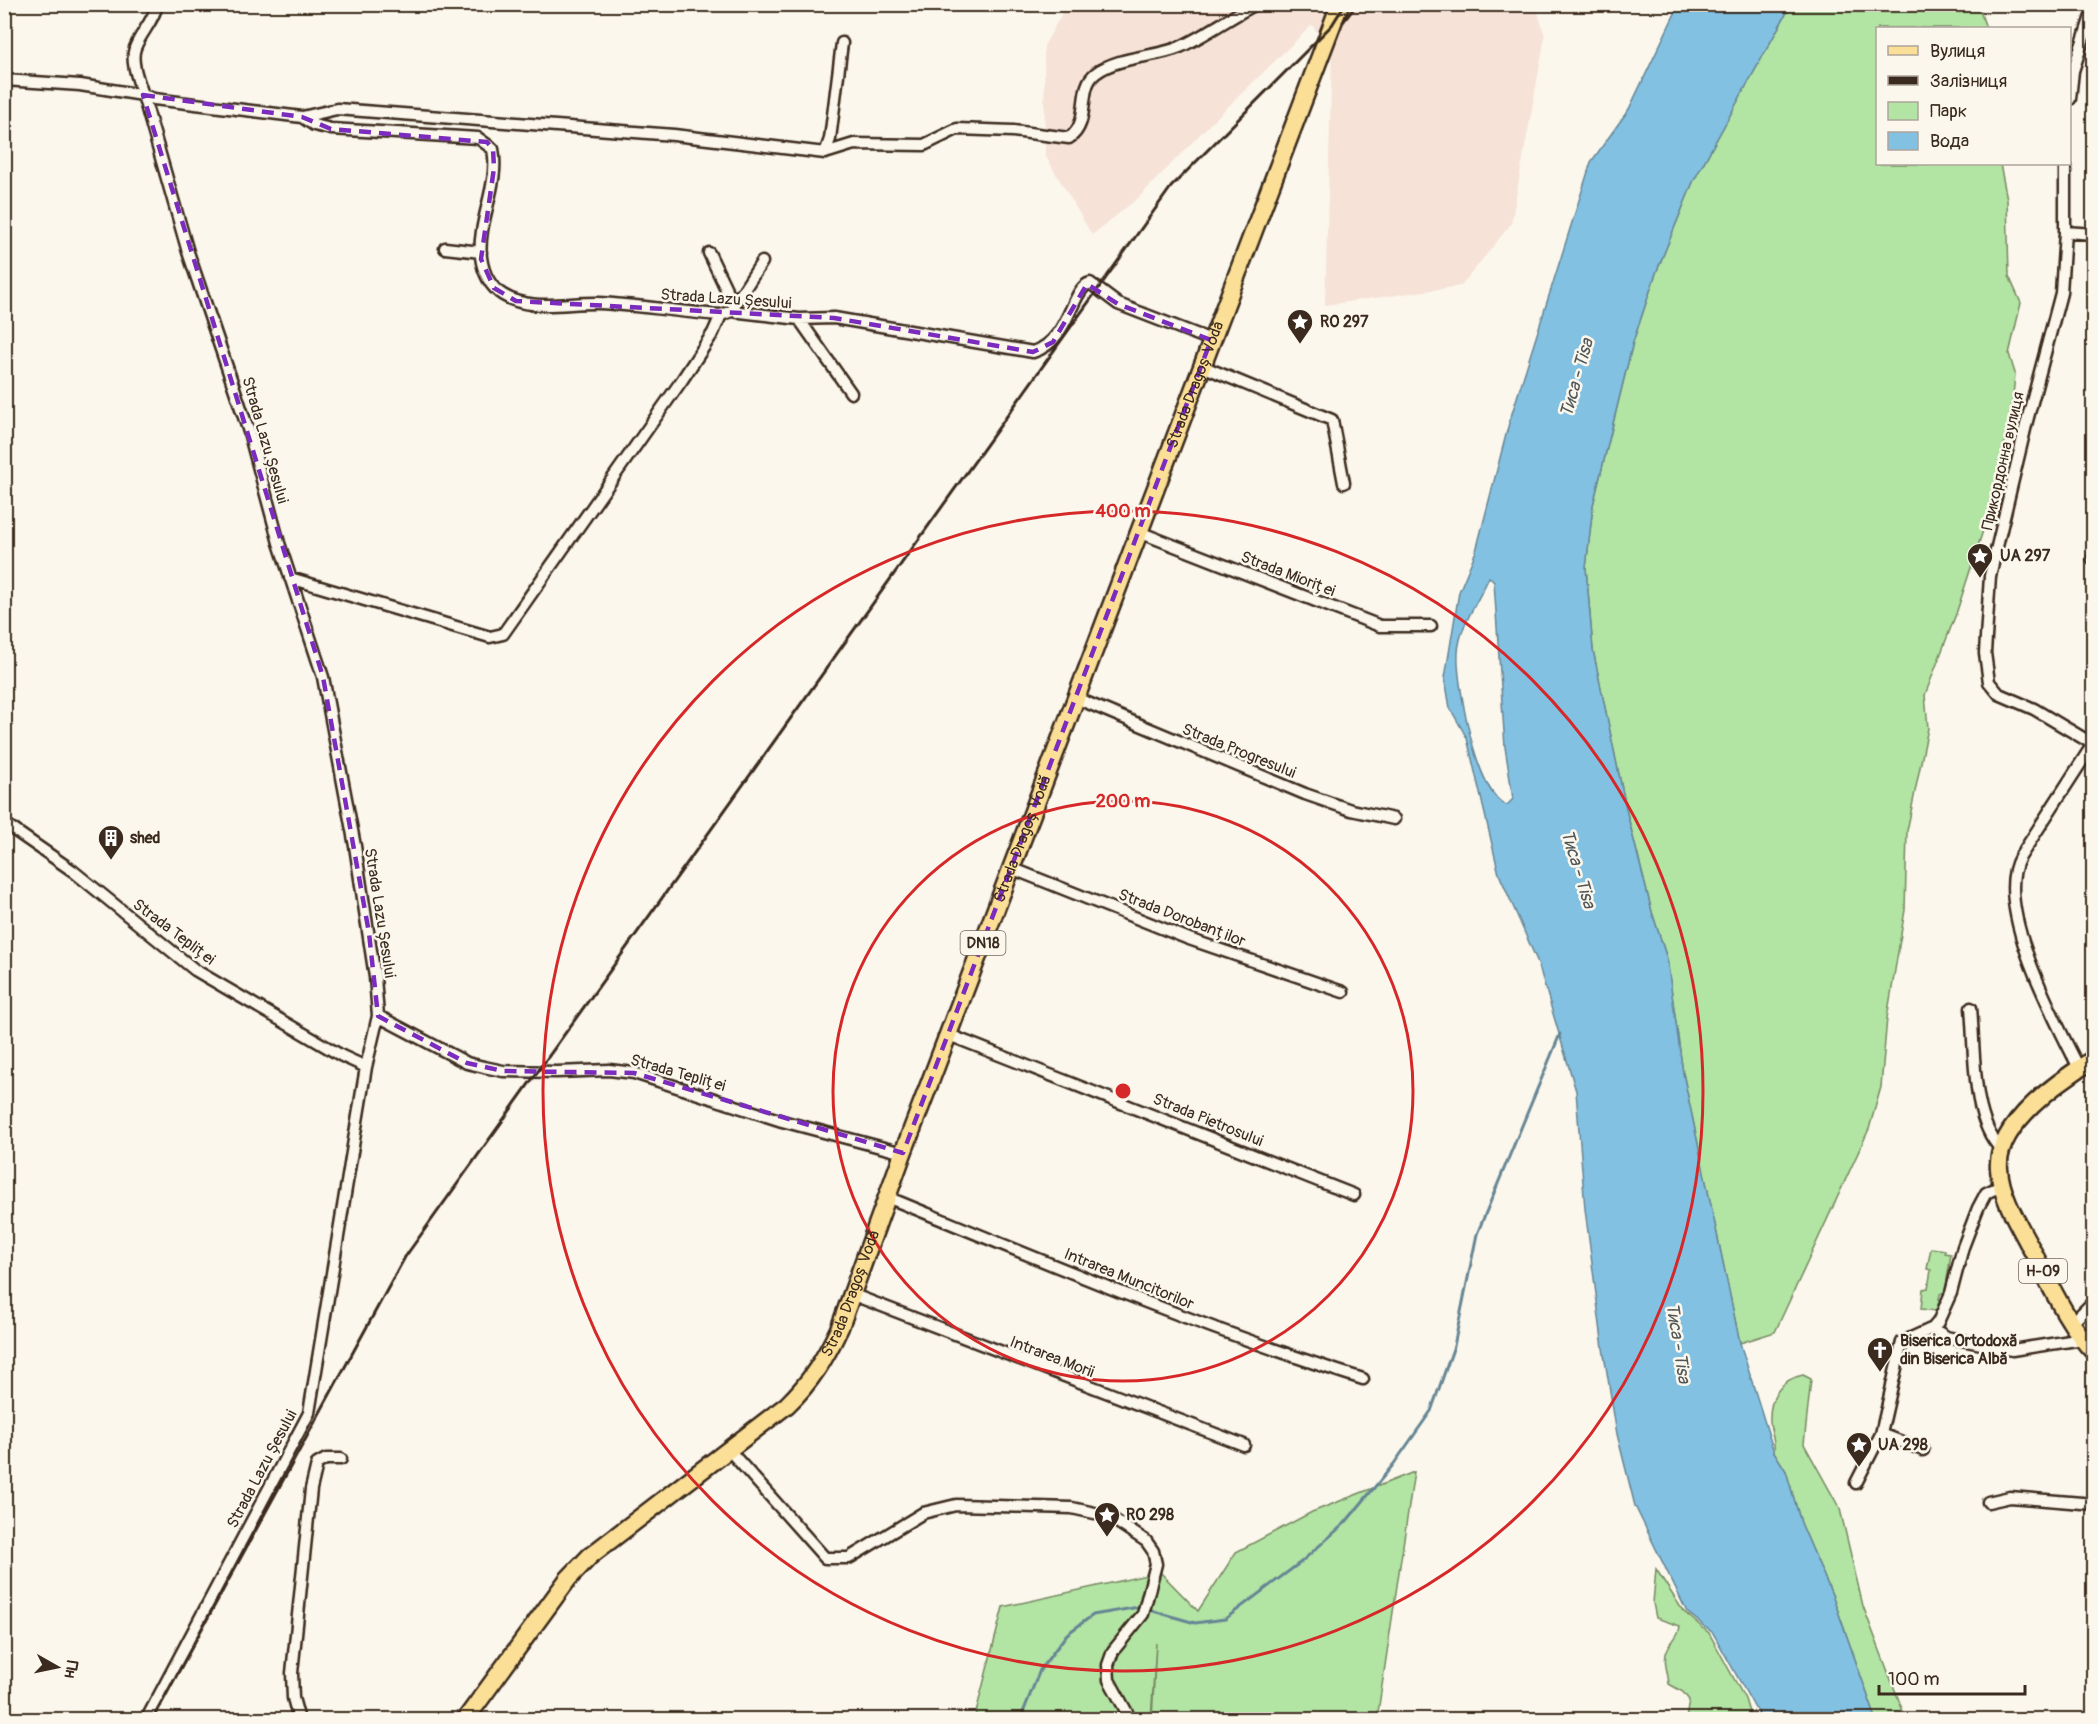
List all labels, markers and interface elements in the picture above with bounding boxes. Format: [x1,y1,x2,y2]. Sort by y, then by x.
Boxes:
legend [1876,27,2071,165]
text: Вулиця [1930,40,1985,63]
text: Залізниця [1930,70,2007,93]
text: Парк [1930,100,1967,123]
text: Вода [1930,130,1969,153]
street label: Strada Lazu Șesului [660,284,792,314]
place icon: RO 297 [1285,307,1315,345]
place label: RO 297 [1320,312,1369,332]
street label: Strada Dragoș Vodă [1162,318,1229,451]
water label: Тиса - Tisa [1555,335,1600,420]
street label: Strada Lazu Șesului [237,374,293,506]
street label: Прикордонна вулиця [1977,390,2029,532]
text: 400 m [1096,500,1150,523]
place icon: UA 297 [1965,541,1995,579]
place label: UA 297 [2000,546,2051,566]
street label: Strada Mioriței [1238,547,1338,601]
street label: Strada Progresului [1179,719,1299,783]
street label: Strada Dragoș Vodă [989,772,1056,905]
text: 200 m [1096,790,1150,813]
building icon: shed [96,823,126,861]
water label: Тиса - Tisa [1555,827,1601,912]
place label: shed [130,828,161,848]
street label: Strada Lazu Șesului [360,847,400,979]
street label: Strada Dorobanților [1116,885,1249,952]
street label: Strada Tepliței [129,895,219,970]
road number: DN18 [960,931,1006,955]
street label: Strada Tepliței [628,1050,728,1096]
centre of rings [1113,1081,1133,1101]
street label: Strada Pietrosului [1150,1089,1266,1151]
street label: Strada Dragoș Vodă [817,1227,884,1360]
street label: Intrarea Muncitorilor [1061,1244,1197,1314]
road number: Н-09 [2019,1259,2067,1283]
water label: Тиса - Tisa [1660,1301,1696,1386]
place label: Biserica Ortodoxă din Biserica Albă [1900,1331,2018,1369]
street label: Intrarea Morii [1007,1332,1097,1382]
church icon: Biserica Ortodoxă din Biserica Albă [1865,1335,1895,1373]
street label: Strada Lazu Șesului [222,1406,302,1532]
place icon: UA 298 [1844,1430,1874,1468]
place label: UA 298 [1878,1435,1928,1455]
place icon: RO 298 [1092,1500,1122,1538]
place label: RO 298 [1126,1505,1174,1525]
north arrow [27,1637,87,1697]
scale bar [1879,1658,2024,1696]
text: Пн [60,1659,82,1679]
text: 100 m [1888,1668,1940,1691]

